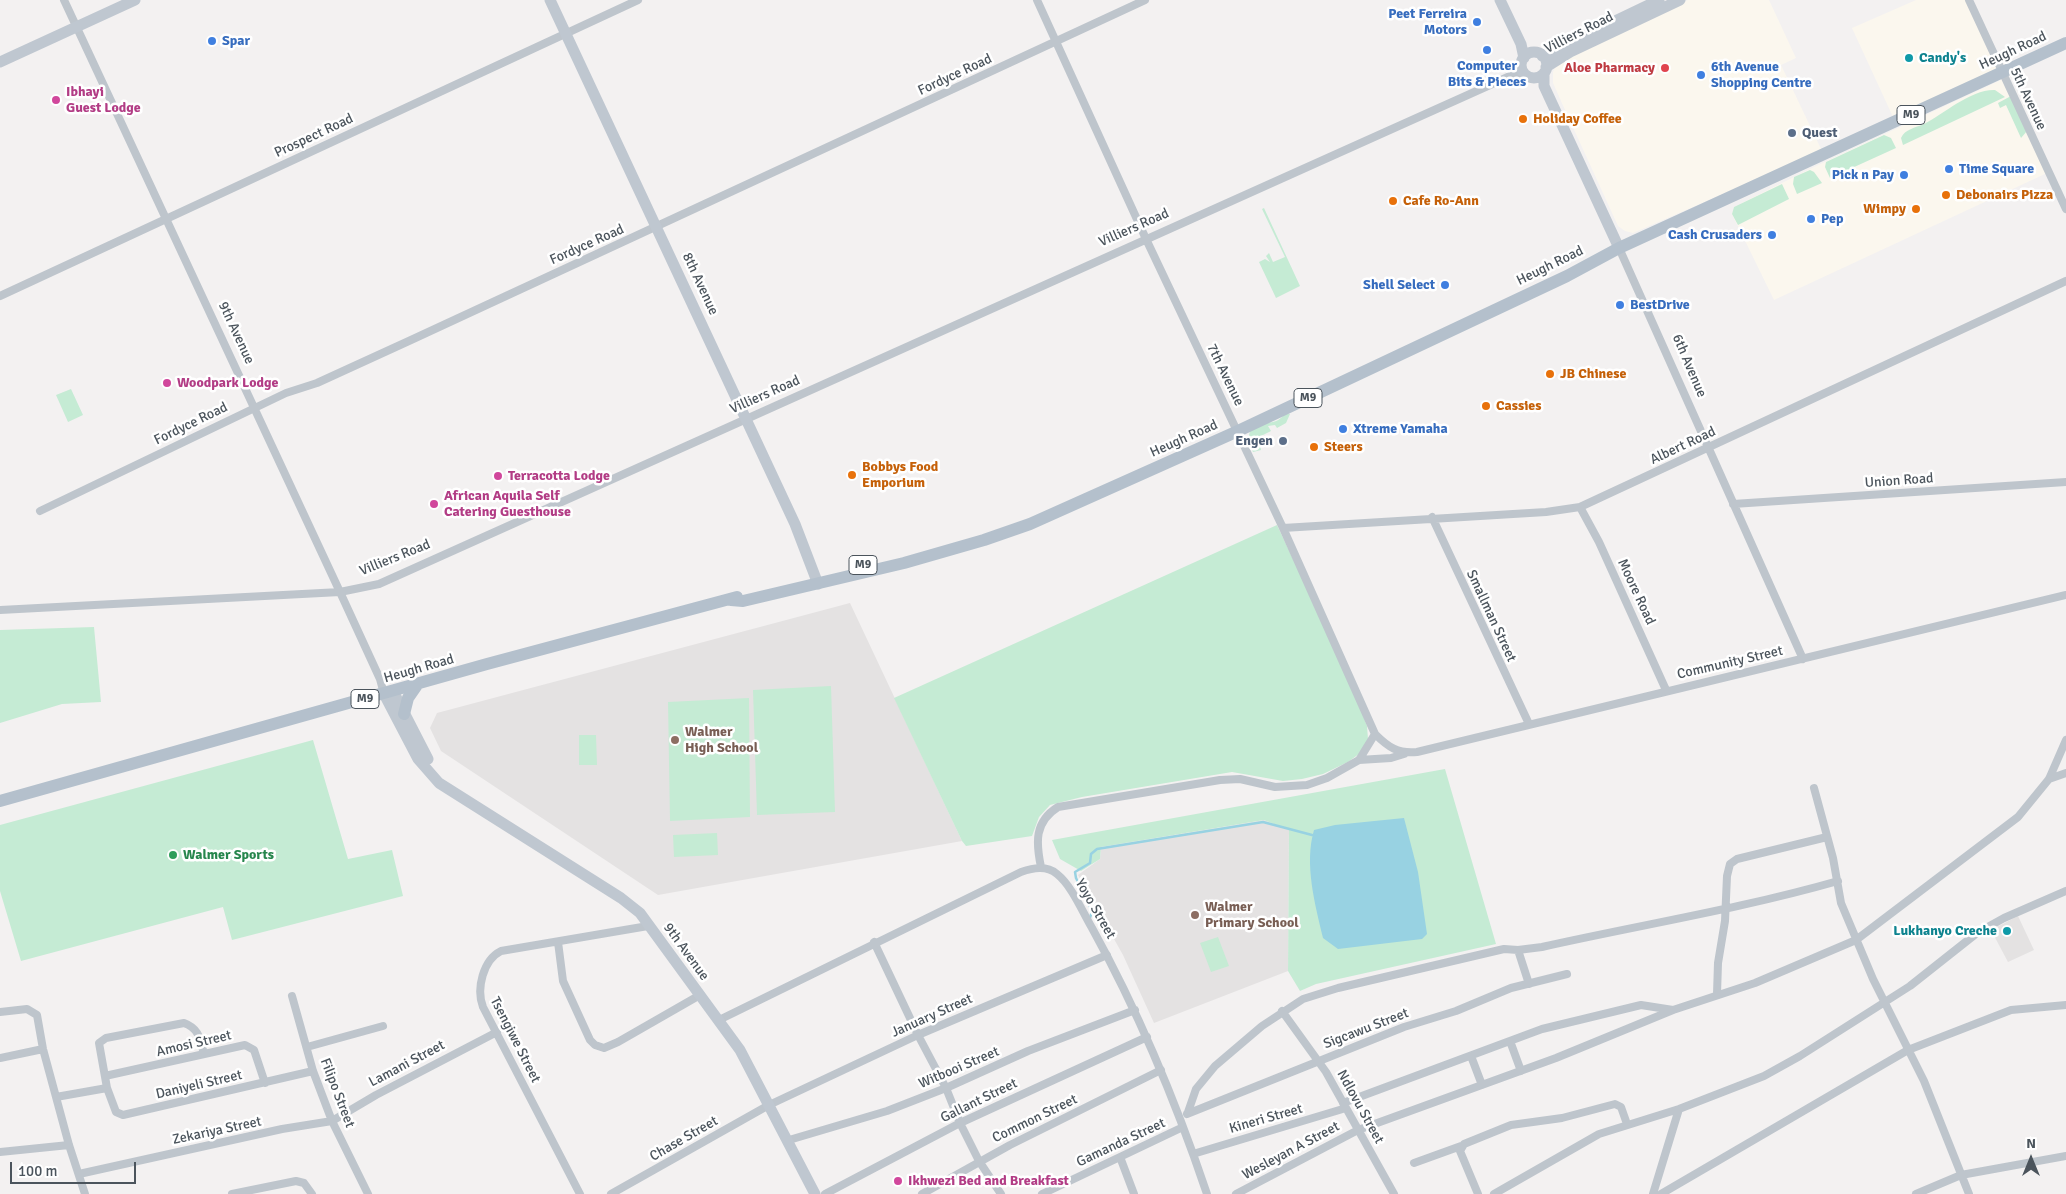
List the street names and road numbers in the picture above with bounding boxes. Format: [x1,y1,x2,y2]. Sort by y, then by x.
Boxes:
street label: Villiers Road [1542,8,1616,58]
street label: Heugh Road [1977,28,2049,74]
street label: Fordyce Road [915,51,995,99]
street label: 5th Avenue [2006,65,2050,133]
road number: M9 [1897,106,1925,124]
street label: Prospect Road [272,110,356,162]
street label: Villiers Road [1096,205,1172,251]
street label: Fordyce Road [547,221,627,269]
street label: Heugh Road [1514,243,1586,289]
street label: 8th Avenue [678,250,722,318]
street label: 9th Avenue [214,299,258,367]
street label: 6th Avenue [1668,332,1710,400]
street label: 7th Avenue [1203,341,1247,409]
street label: Villiers Road [727,372,803,418]
road number: M9 [1294,388,1322,408]
street label: Fordyce Road [152,399,230,449]
street label: Heugh Road [1148,417,1220,461]
street label: Albert Road [1648,424,1718,468]
street label: Union Road [1864,470,1934,492]
street label: Villiers Road [357,536,433,580]
road number: M9 [849,556,877,574]
street label: Moore Road [1613,556,1659,628]
street label: Smallman Street [1462,567,1520,665]
street label: Community Street [1675,643,1785,683]
street label: Heugh Road [382,651,456,687]
road number: M9 [351,690,379,709]
street label: Yoyo Street [1071,876,1119,942]
street label: 9th Avenue [660,920,712,984]
street label: January Street [889,991,975,1041]
street label: Tsengiwe Street [486,994,544,1086]
street label: Sigcawu Street [1321,1005,1411,1053]
street label: Amosi Street [155,1027,233,1061]
street label: Lamani Street [366,1037,448,1091]
street label: Witbooi Street [916,1044,1002,1092]
street label: Filipo Street [316,1056,358,1130]
street label: Daniyeli Street [154,1067,244,1103]
street label: Ndlovu Street [1333,1067,1387,1147]
street label: Gallant Street [938,1075,1020,1127]
street label: Common Street [990,1091,1080,1147]
street label: Kineri Street [1227,1101,1305,1137]
street label: Zekariya Street [171,1113,263,1149]
street label: Chase Street [647,1113,721,1165]
street label: Gamanda Street [1074,1115,1168,1171]
street label: Wesleyan A Street [1240,1118,1342,1184]

